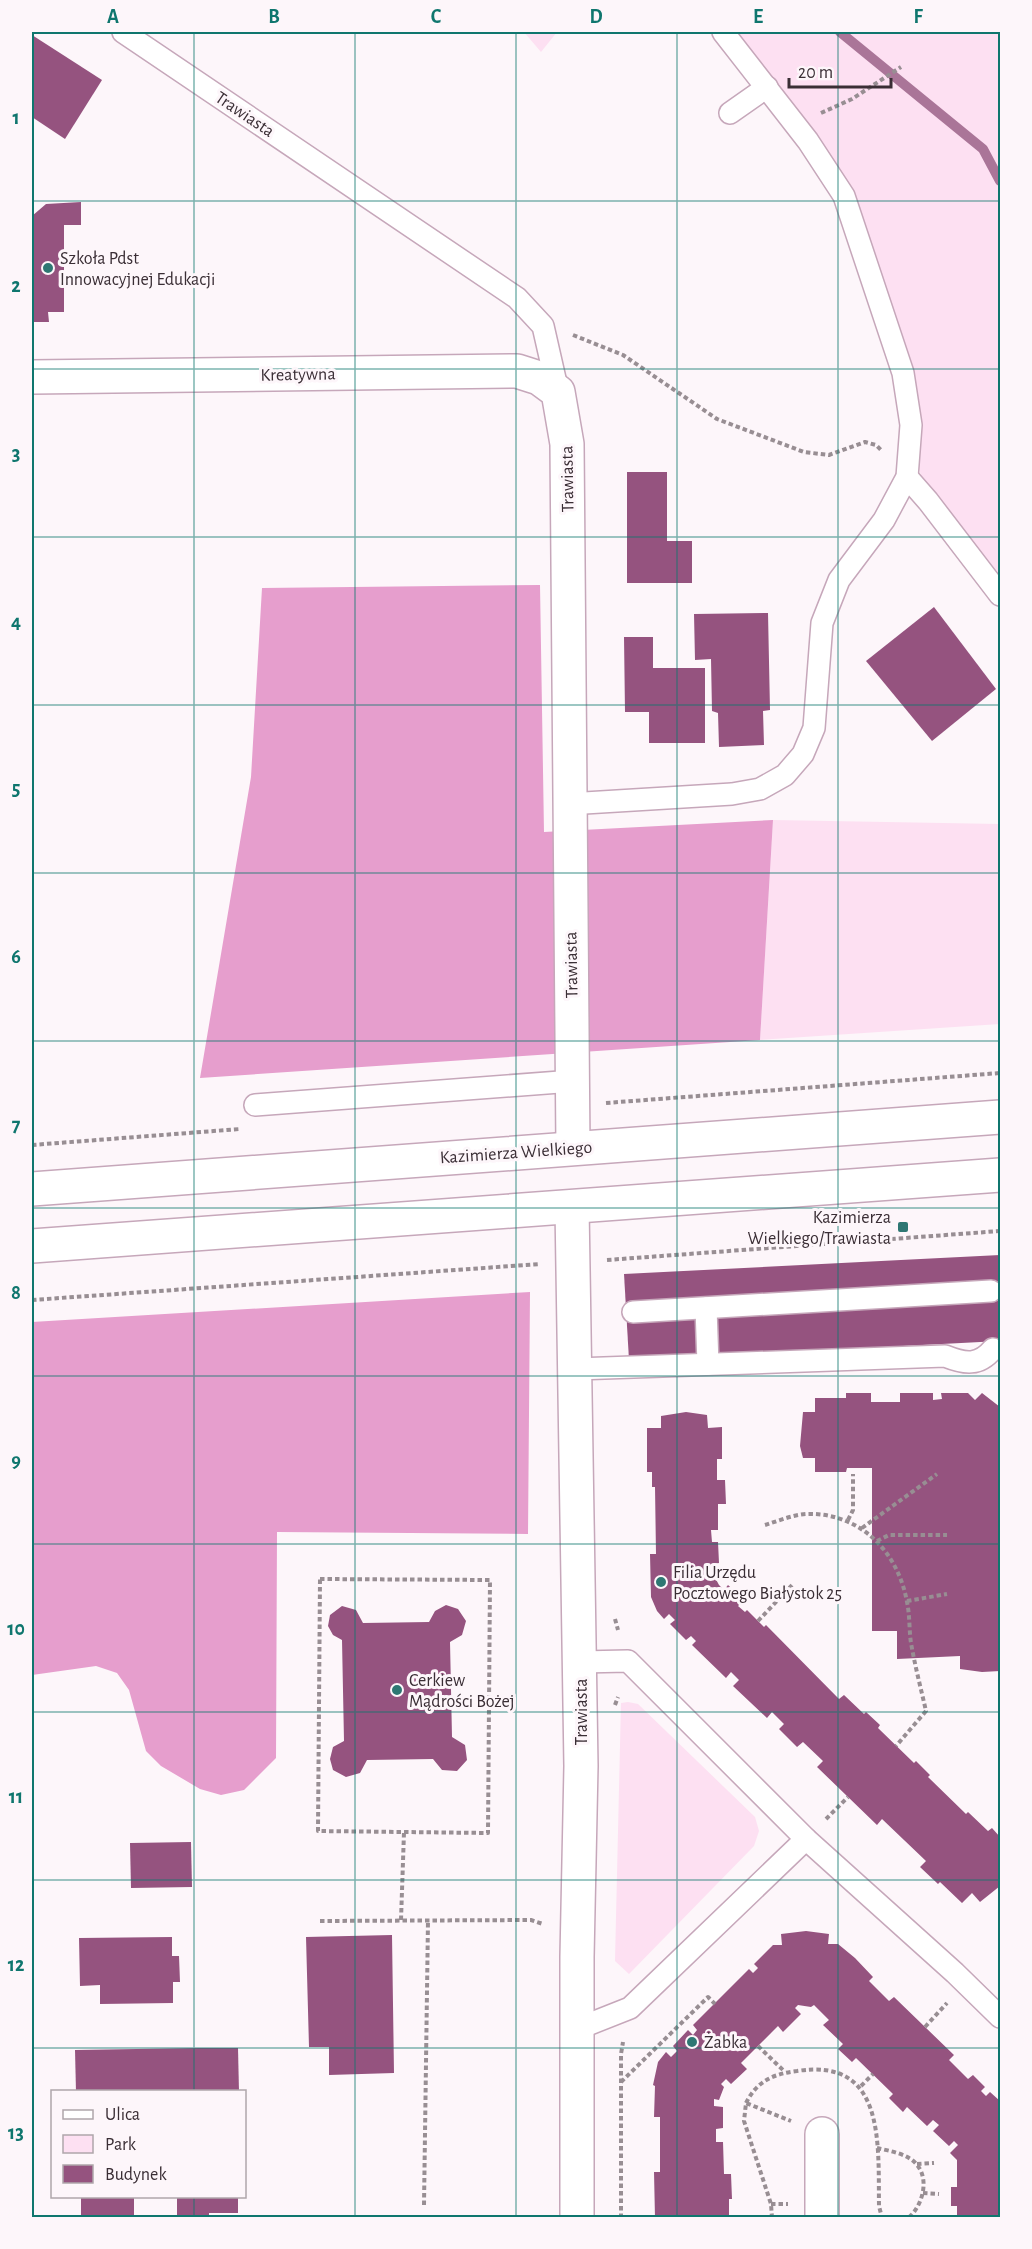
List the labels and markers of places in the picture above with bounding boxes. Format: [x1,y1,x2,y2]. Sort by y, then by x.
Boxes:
place label: Szkoła Pdst Innowacyjnej Edukacji [60,250,215,289]
marker: Szkoła Pdst Innowacyjnej Edukacji [41,261,55,275]
place label: Kazimierza Wielkiego/Trawiasta [747,1209,891,1248]
marker: Kazimierza Wielkiego/Trawiasta [896,1220,910,1234]
place label: Filia Urzędu Pocztowego Białystok 25 [673,1564,842,1603]
marker: Filia Urzędu Pocztowego Białystok 25 [654,1575,668,1589]
place label: Cerkiew Mądrości Bożej [409,1672,515,1711]
marker: Cerkiew Mądrości Bożej [390,1683,404,1697]
place label: Żabka [704,2032,747,2052]
marker: Żabka [685,2035,699,2049]

